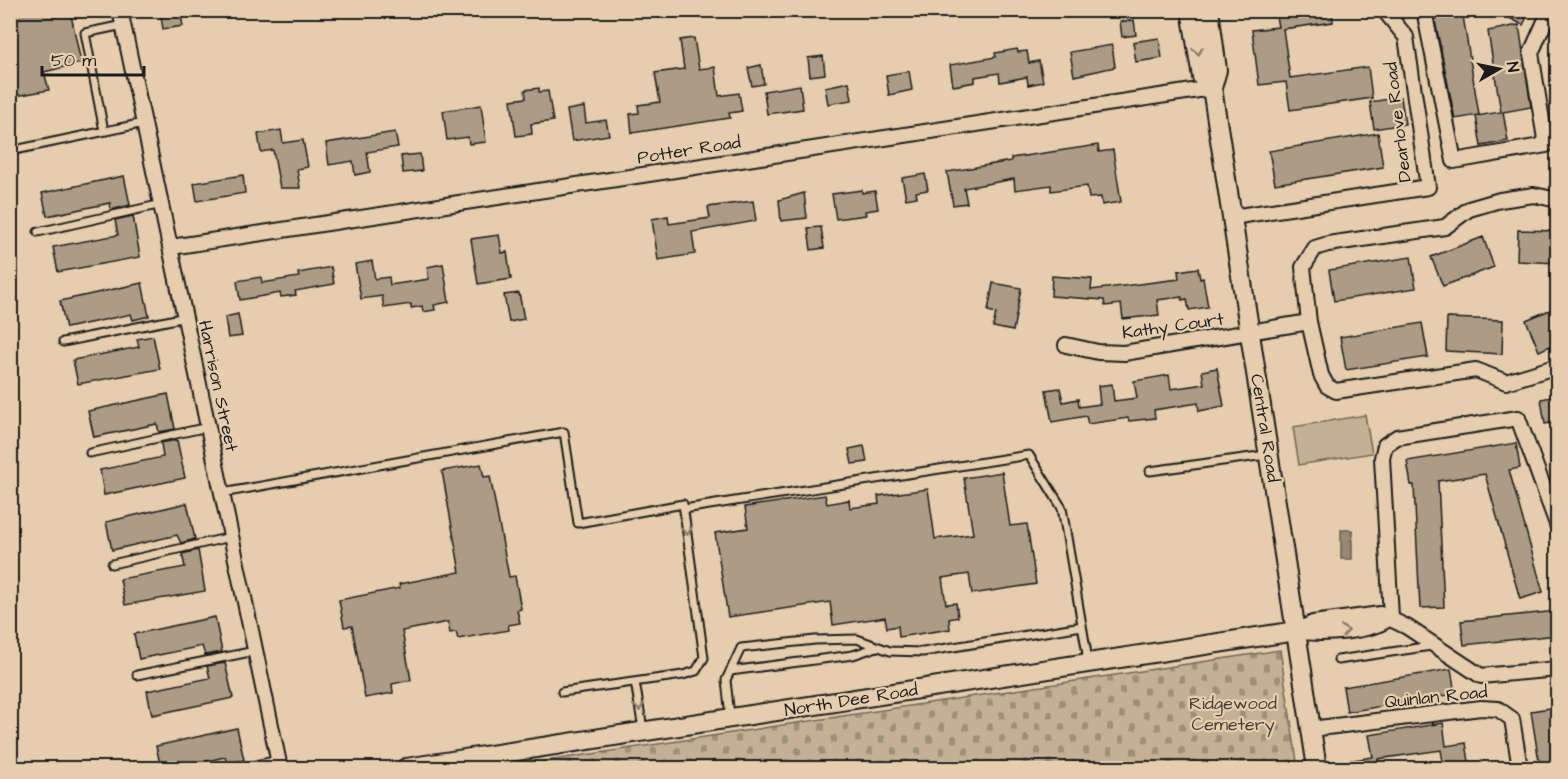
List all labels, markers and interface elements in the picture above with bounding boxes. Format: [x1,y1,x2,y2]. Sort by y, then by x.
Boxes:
scale bar [42,39,144,77]
north arrow [1469,39,1529,99]
one-way arrow [1191,46,1203,56]
text: 50 m [51,48,96,73]
street label: Dearlove Road [1378,60,1418,184]
text: N [1501,60,1524,73]
street label: Potter Road [635,129,743,171]
street label: Kathy Court [1120,306,1226,347]
street label: Harrison Street [192,318,244,455]
street label: Central Road [1244,372,1286,484]
one-way arrow [680,527,692,536]
one-way arrow [1340,625,1349,637]
street label: North Dee Road [783,677,919,723]
street label: Quinlan Road [1383,679,1489,715]
park label: Ridgewood Cemetery [1189,691,1277,738]
one-way arrow [633,702,645,711]

